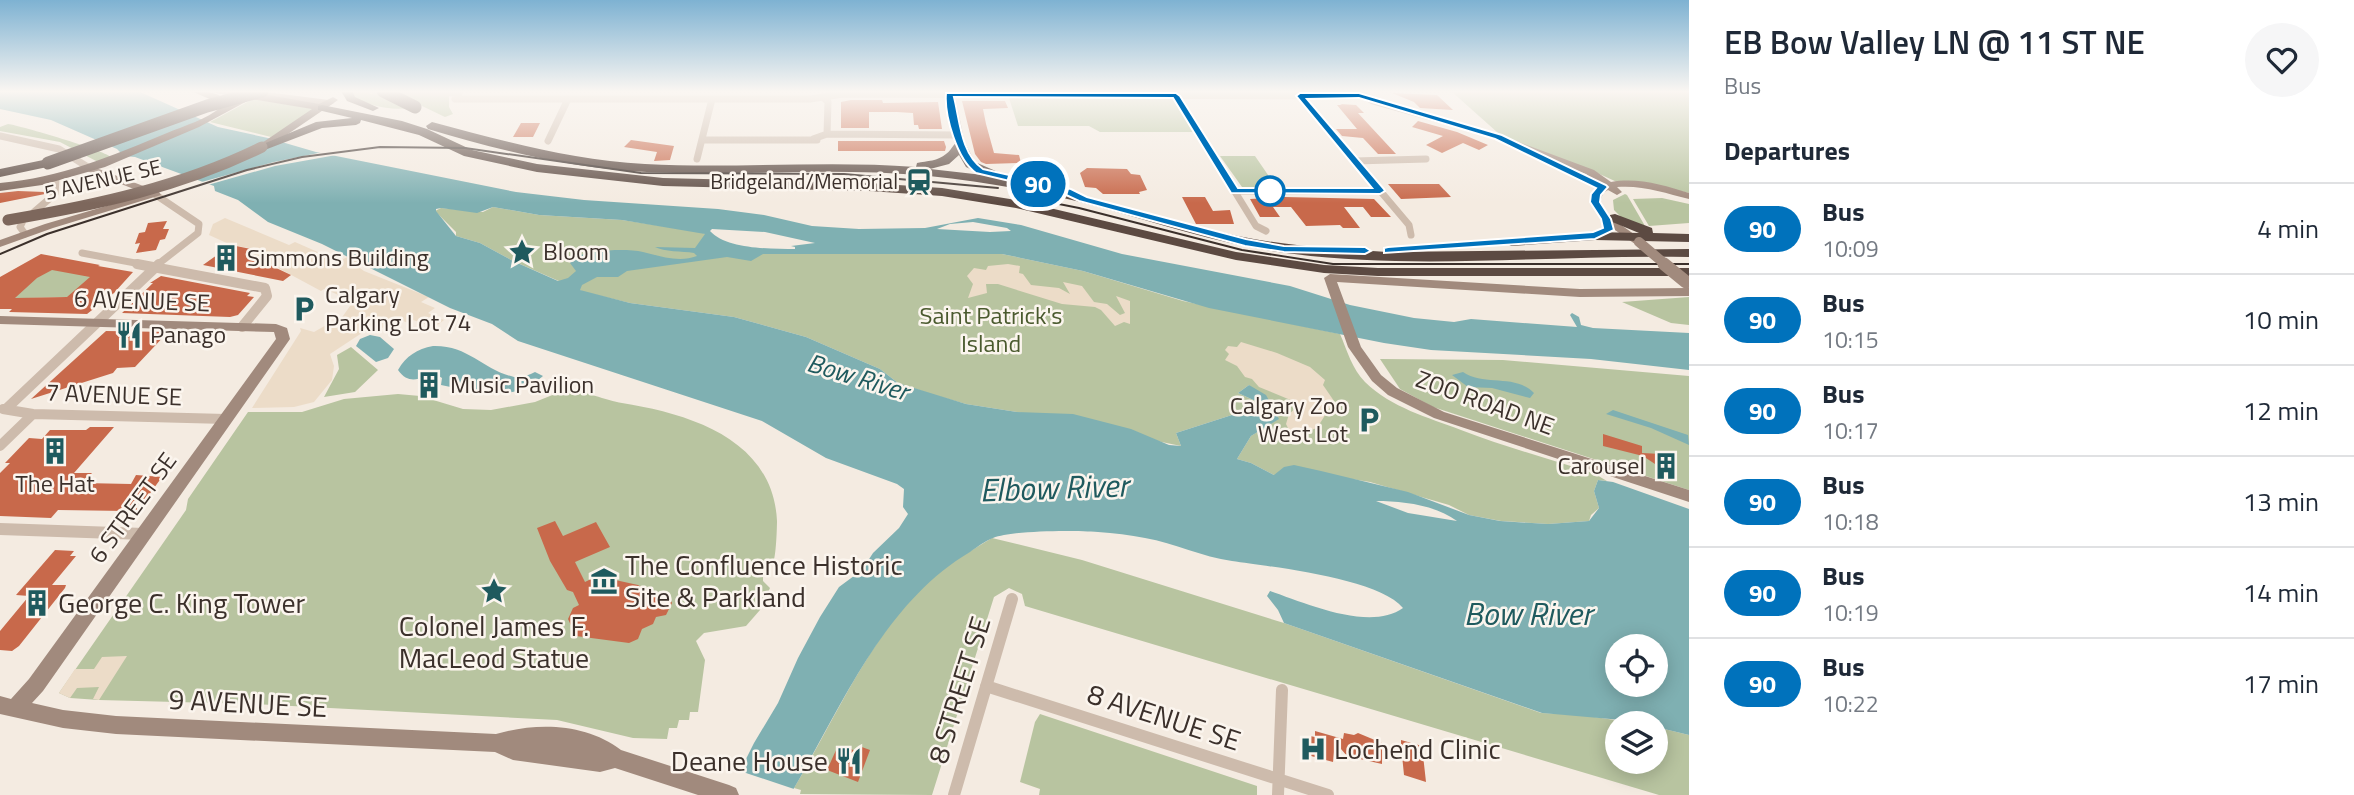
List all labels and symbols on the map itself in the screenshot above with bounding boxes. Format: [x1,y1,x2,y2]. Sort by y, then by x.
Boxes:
street label: 5 AVENUE SE [41,150,164,208]
line badge: 90 [1006,161,1070,207]
place label: Bridgeland/Memorial [710,165,898,197]
station icon: Bridgeland/Memorial [904,167,934,197]
unlabelled marker [1255,176,1285,206]
place label: Bloom [543,233,609,269]
place icon: Bloom [507,237,537,267]
place label: Simmons Building [247,239,429,275]
building icon: Simmons Building [211,243,241,273]
place label: Calgary Parking Lot 74 [325,276,471,340]
street label: 6 AVENUE SE [73,280,211,320]
parking icon: Calgary Parking Lot 74 [289,294,319,324]
park label: Saint Patrick's Island [920,297,1062,361]
place label: Panago [150,316,226,352]
restaurant icon: Panago [114,320,144,350]
water label: Bow River [803,343,916,411]
street label: ZOO ROAD NE [1411,360,1559,444]
place label: Music Pavilion [450,366,594,402]
building icon: Music Pavilion [414,370,444,400]
street label: 7 AVENUE SE [45,374,183,414]
place label: Calgary Zoo West Lot [1230,387,1349,451]
parking icon: Calgary Zoo West Lot [1354,405,1384,435]
building icon: The Hat [40,436,70,466]
street label: 6 STREET SE [79,444,185,571]
place label: Carousel [1558,447,1645,483]
building icon: Carousel [1651,451,1681,481]
water label: Elbow River [979,460,1133,514]
place label: The Hat [15,465,95,501]
place label: The Confluence Historic Site & Parkland [625,543,903,618]
museum icon: The Confluence Historic Site & Parkland [589,566,619,596]
place icon: Colonel James F. MacLeod Statue [479,576,509,606]
place label: George C. King Tower [58,581,306,624]
building icon: George C. King Tower [22,588,52,618]
water label: Bow River [1464,589,1596,637]
place label: Colonel James F. MacLeod Statue [399,604,589,679]
street label: 8 STREET SE [916,611,1001,769]
street label: 8 AVENUE SE [1082,672,1246,762]
street label: 9 AVENUE SE [168,677,328,728]
place label: Lochend Clinic [1334,727,1501,770]
hospital icon: Lochend Clinic [1298,734,1328,764]
place label: Deane House [671,739,828,782]
restaurant icon: Deane House [834,746,864,776]

